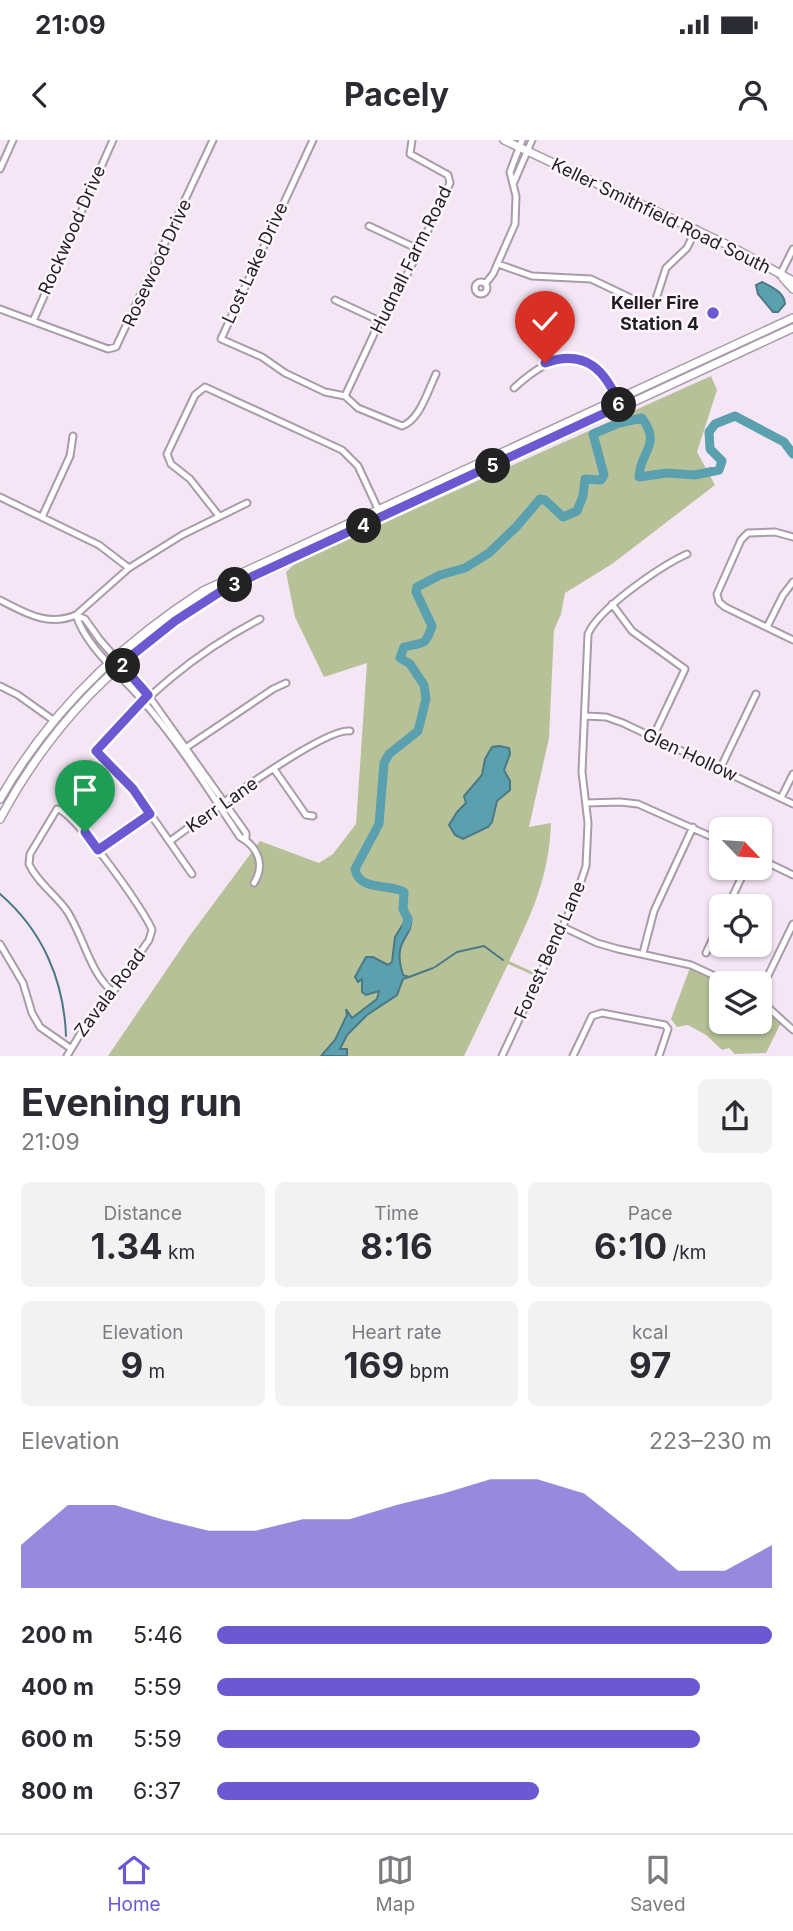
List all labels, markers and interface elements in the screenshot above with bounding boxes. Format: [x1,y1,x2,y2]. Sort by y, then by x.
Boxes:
text: 21:09 [35,9,106,40]
text: Pacely [344,75,449,114]
icon: back [21,76,59,114]
icon: person [734,76,772,114]
street label: Keller Smithfield Road South [548,153,774,278]
street label: Rockwood Drive [34,162,109,298]
street label: Hudnall Farm Road [366,183,455,337]
street label: Rosewood Drive [118,196,195,330]
street label: Lost Lake Drive [217,199,292,327]
pin [515,291,575,363]
place label: Keller Fire Station 4 [611,292,699,334]
icon: check [526,302,564,340]
marker: Keller Fire Station 4 [705,305,721,321]
pin: 6 [602,387,636,422]
text: 6 [612,393,625,416]
pin: 5 [476,448,510,484]
text: 5 [486,454,499,477]
pin: 4 [346,508,382,544]
text: 4 [357,514,370,537]
pin: 3 [218,568,252,602]
text: 3 [228,573,241,596]
pin: 2 [106,648,140,684]
text: 2 [117,654,128,677]
street label: Glen Hollow [640,723,741,786]
pin [55,760,115,832]
icon: arrive [66,771,104,809]
street label: Kerr Lane [182,772,261,837]
north arrow [709,817,772,880]
map controls [709,817,772,1034]
street label: Forest Bend Lane [510,878,589,1022]
button: locate [709,894,772,957]
street label: Zavala Road [70,945,149,1041]
button: layers [709,971,772,1034]
text: Evening run [21,1079,242,1125]
button: share [698,1079,772,1153]
text: 21:09 [21,1128,80,1156]
text: Distance [104,1202,182,1225]
text: Time [374,1202,419,1225]
text: Pace [628,1202,673,1225]
text: 1.34 [90,1225,163,1267]
text: 8:16 [360,1225,433,1267]
text: 6:10 [594,1225,667,1267]
text: km [163,1241,195,1264]
text: /km [667,1241,706,1264]
text: Elevation [102,1321,184,1344]
text: Heart rate [351,1321,441,1344]
text: kcal [632,1321,668,1344]
text: 9 [120,1344,143,1386]
text: 169 [344,1344,404,1386]
text: 97 [629,1344,671,1386]
text: m [143,1360,165,1383]
text: bpm [404,1360,449,1383]
text: Elevation [21,1427,120,1455]
text: 223–230 m [649,1427,772,1455]
text: 200 m [21,1621,93,1649]
text: 5:46 [133,1621,183,1649]
text: 400 m [21,1673,94,1701]
text: 5:59 [133,1673,182,1701]
text: 600 m [21,1725,93,1753]
text: 5:59 [133,1725,182,1753]
text: 800 m [21,1777,93,1805]
text: 6:37 [133,1777,181,1805]
tab: Home [107,1851,161,1916]
tab: Map [376,1851,415,1916]
tab: Saved [630,1851,686,1916]

